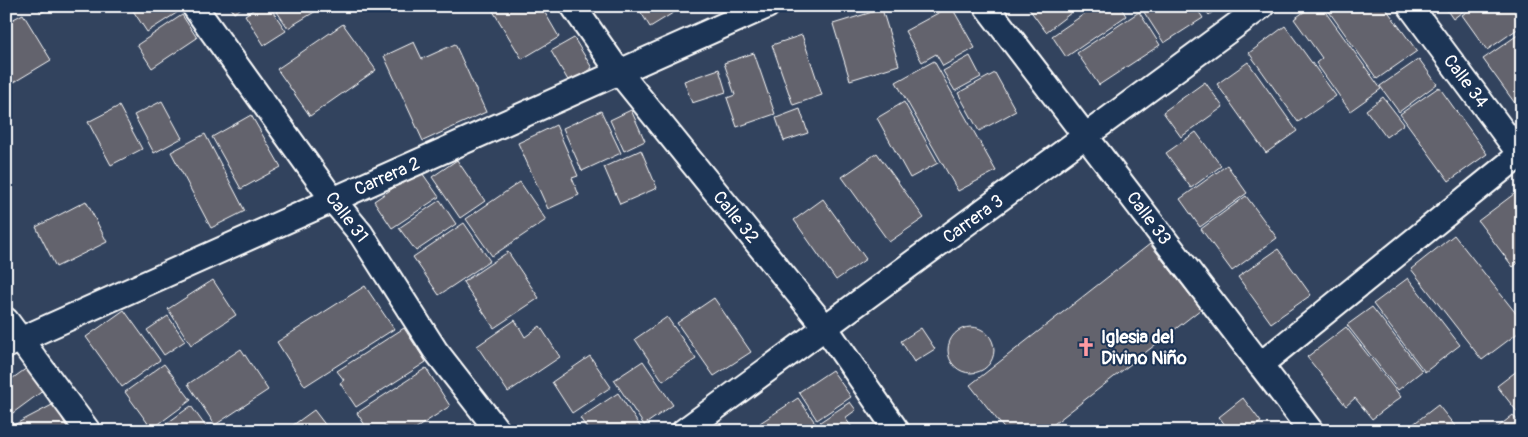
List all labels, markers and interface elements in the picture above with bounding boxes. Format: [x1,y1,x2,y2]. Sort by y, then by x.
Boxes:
street label: Calle 34 [1438,50,1494,113]
street label: Carrera 2 [351,152,424,201]
street label: Calle 32 [707,186,764,248]
street label: Calle 31 [320,187,373,247]
street label: Calle 33 [1121,187,1176,250]
street label: Carrera 3 [938,190,1008,249]
place label: Iglesia del Divino Niño [1101,326,1187,370]
church icon: Iglesia del Divino Niño [1075,336,1097,358]

